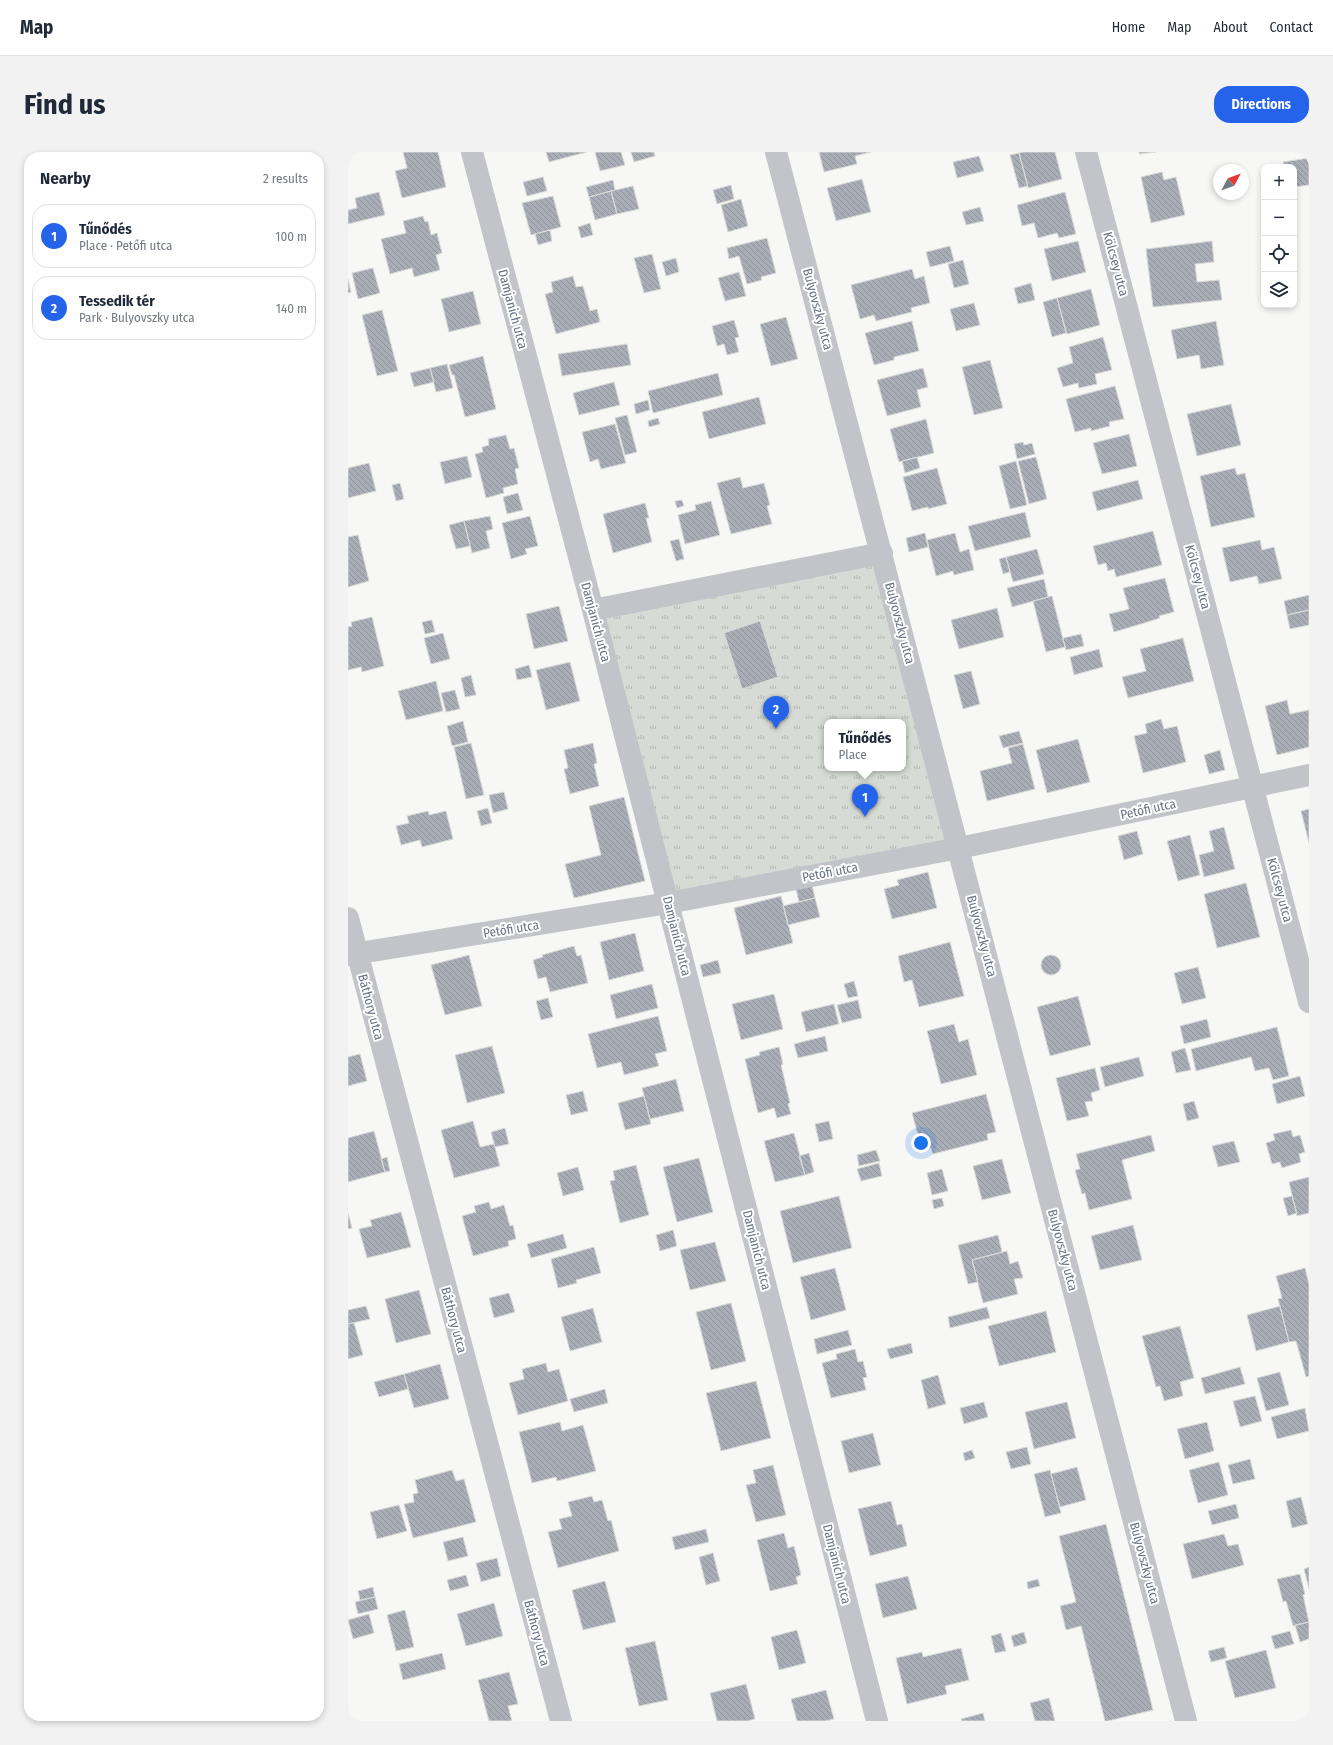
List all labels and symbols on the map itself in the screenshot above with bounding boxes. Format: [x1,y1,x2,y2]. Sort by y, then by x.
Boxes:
north arrow [1213,164,1249,200]
street label: Kölcsey utca [1100,230,1132,298]
street label: Bulyovszky utca [800,267,836,351]
street label: Damjanich utca [495,268,531,350]
street label: Kölcsey utca [1182,543,1214,611]
street label: Damjanich utca [578,581,614,663]
street label: Bulyovszky utca [882,581,918,665]
pin: 2 [763,696,789,729]
pin: 1 [852,784,878,817]
street label: Petőfi utca [1119,796,1177,822]
street label: Kölcsey utca [1264,856,1296,924]
street label: Petőfi utca [801,859,859,885]
street label: Bulyovszky utca [964,894,1000,978]
street label: Damjanich utca [660,895,694,977]
street label: Petőfi utca [482,917,540,941]
street label: Báthory utca [355,972,387,1042]
your location [911,1133,931,1153]
street label: Bulyovszky utca [1045,1208,1081,1292]
street label: Damjanich utca [740,1209,774,1291]
street label: Báthory utca [438,1285,470,1355]
street label: Bulyovszky utca [1127,1521,1163,1605]
street label: Damjanich utca [820,1523,854,1605]
street label: Báthory utca [521,1598,553,1668]

